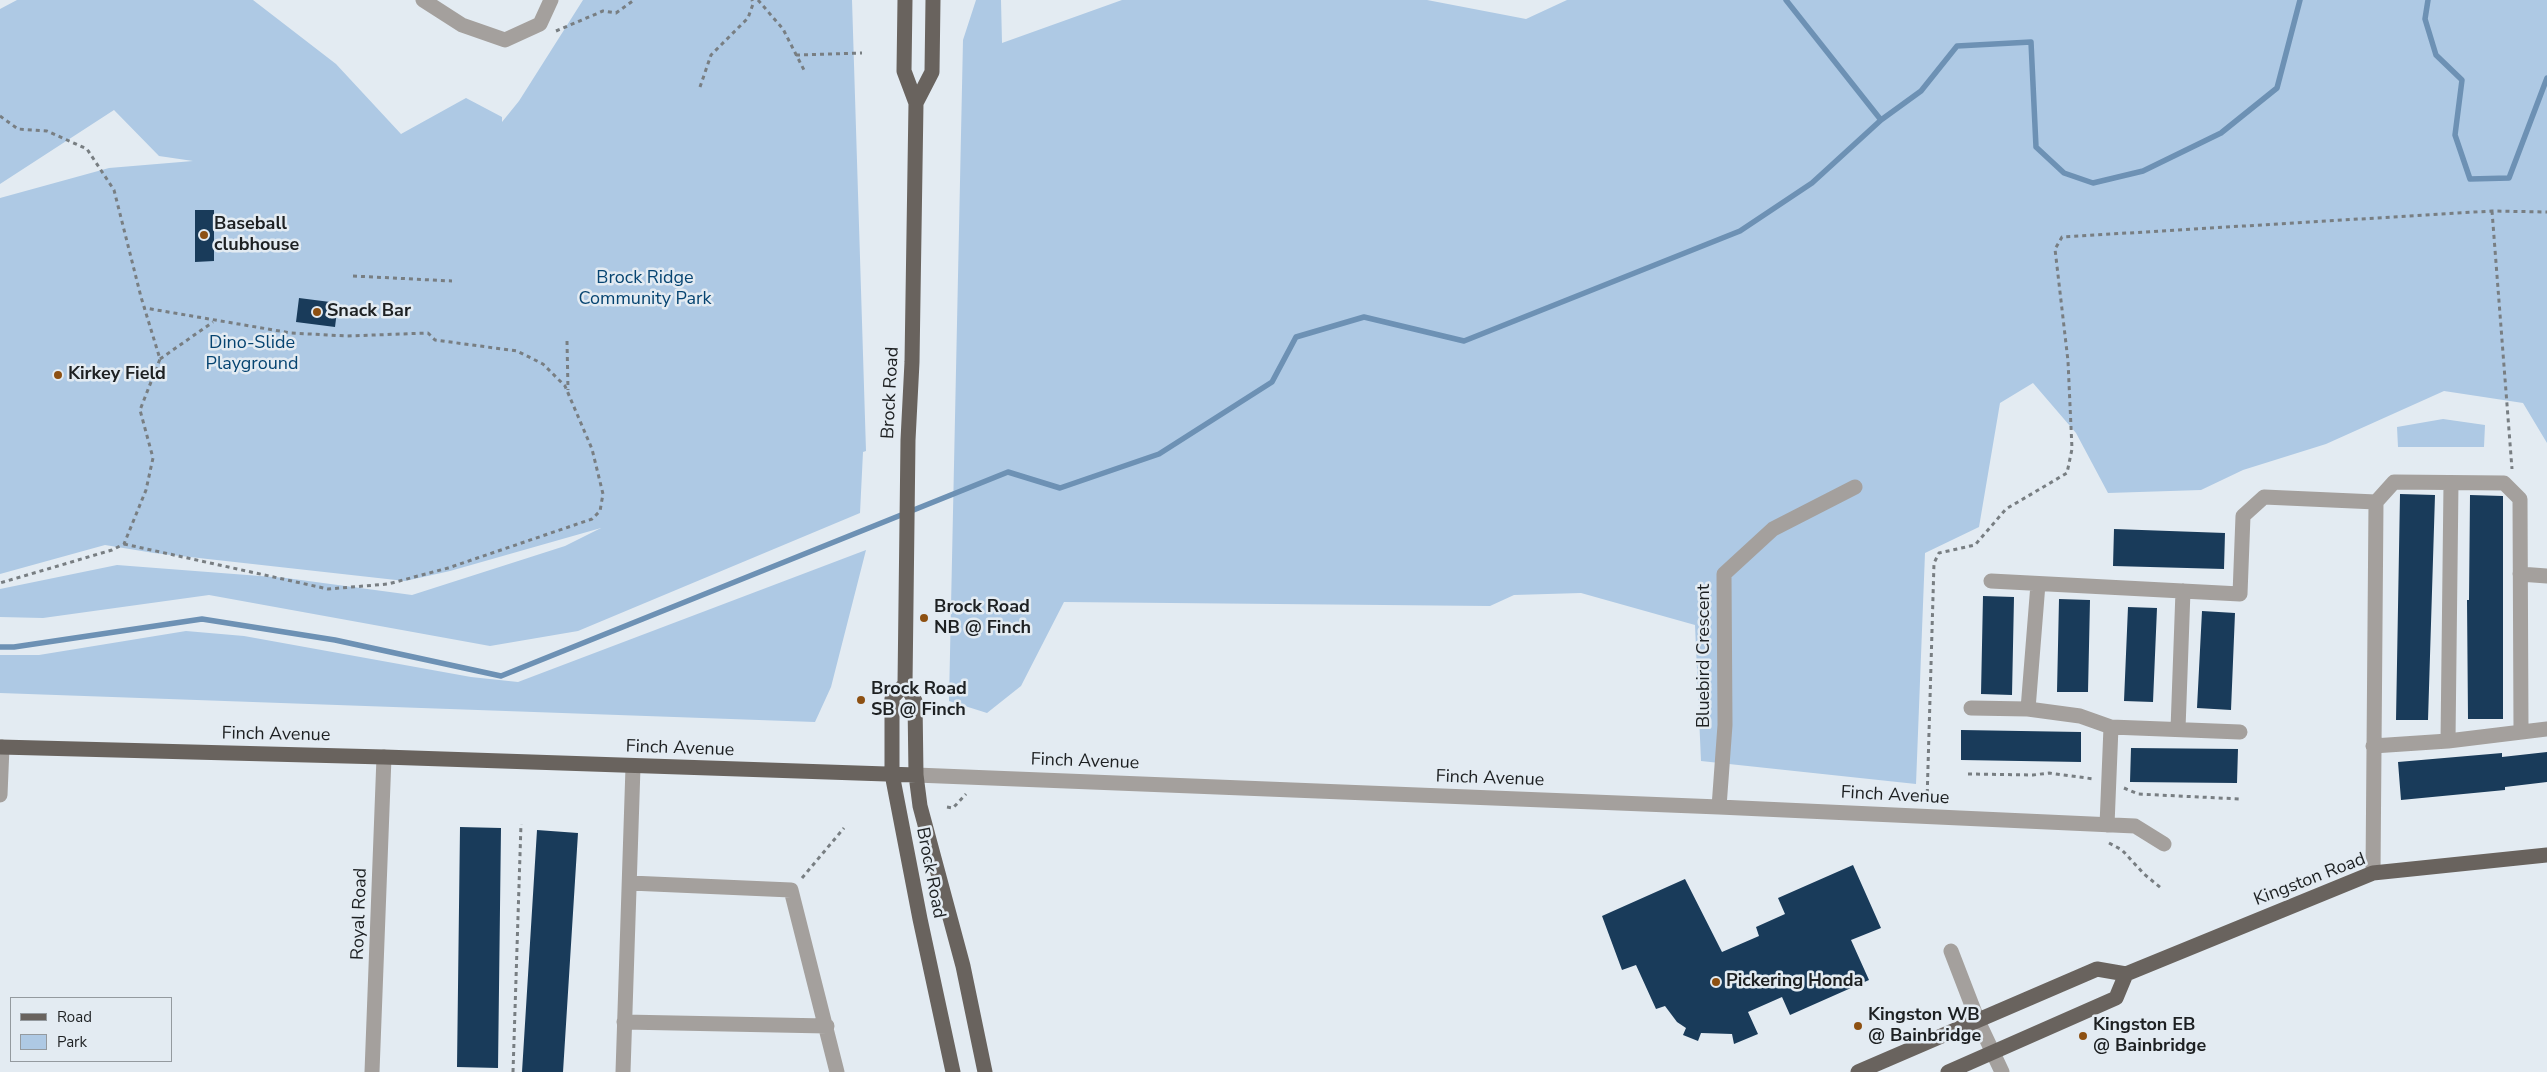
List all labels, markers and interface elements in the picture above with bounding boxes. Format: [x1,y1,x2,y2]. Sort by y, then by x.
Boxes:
place label: Baseball clubhouse [214,214,299,256]
marker: Baseball clubhouse [198,229,210,241]
park label: Brock Ridge Community Park [578,268,712,310]
place label: Snack Bar [327,301,411,323]
marker: Snack Bar [311,306,323,318]
park label: Dino-Slide Playground [206,333,298,376]
street label: Brock Road [878,346,904,440]
place label: Kirkey Field [68,364,166,386]
marker: Kirkey Field [52,369,64,381]
street label: Bluebird Crescent [1694,584,1716,728]
place label: Brock Road NB @ Finch [934,597,1031,640]
marker: Brock Road NB @ Finch [918,612,930,624]
place label: Brock Road SB @ Finch [871,679,967,722]
marker: Brock Road SB @ Finch [855,694,867,706]
street label: Finch Avenue [221,723,331,747]
street label: Finch Avenue [625,736,735,762]
street label: Finch Avenue [1030,749,1140,775]
street label: Finch Avenue [1435,766,1545,792]
street label: Finch Avenue [1840,782,1950,810]
street label: Brock Road [911,826,949,920]
street label: Kingston Road [2251,849,2369,911]
street label: Royal Road [348,868,372,960]
place label: Pickering Honda [1726,971,1863,993]
marker: Pickering Honda [1710,976,1722,988]
legend [10,997,172,1062]
place label: Kingston WB @ Bainbridge [1868,1005,1981,1048]
text: Road [57,1007,92,1027]
place label: Kingston EB @ Bainbridge [2093,1015,2206,1058]
marker: Kingston WB @ Bainbridge [1852,1020,1864,1032]
marker: Kingston EB @ Bainbridge [2077,1030,2089,1042]
text: Park [57,1032,87,1052]

